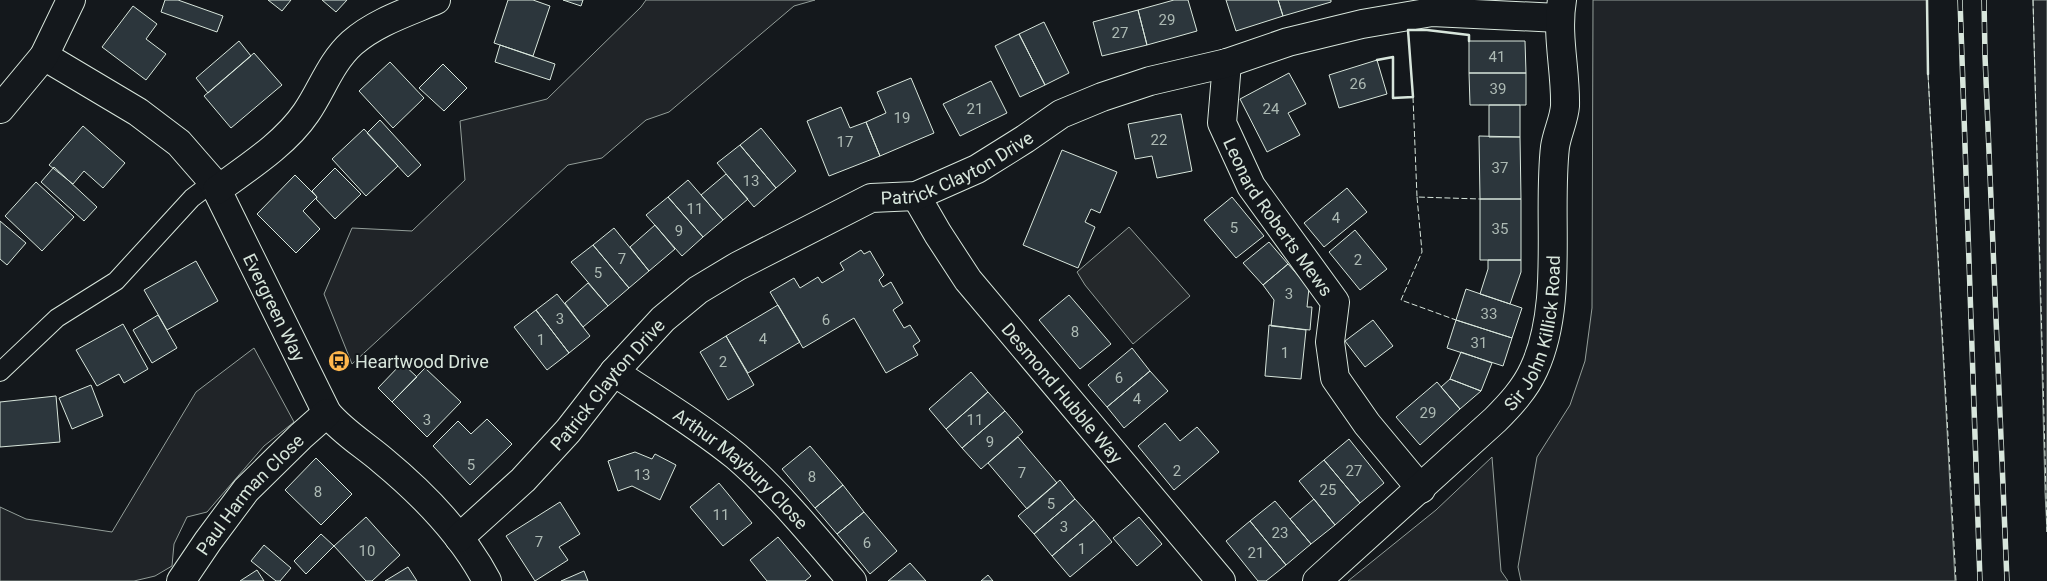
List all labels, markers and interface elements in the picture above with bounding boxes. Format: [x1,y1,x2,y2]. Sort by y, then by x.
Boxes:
house number: 29 [1159,11,1175,29]
house number: 27 [1112,24,1128,42]
house number: 41 [1489,48,1505,66]
house number: 26 [1350,75,1366,93]
house number: 39 [1490,80,1506,98]
house number: 21 [967,100,983,118]
house number: 24 [1263,100,1280,118]
house number: 19 [894,109,910,127]
street label: Patrick Clayton Drive [880,126,1037,208]
house number: 22 [1151,131,1167,149]
house number: 17 [837,133,853,151]
street label: Leonard Roberts Mews [1220,134,1338,300]
house number: 37 [1492,159,1508,177]
house number: 13 [743,172,759,190]
house number: 11 [687,200,703,218]
house number: 4 [1332,209,1341,227]
house number: 5 [1230,219,1238,237]
house number: 35 [1492,220,1508,238]
house number: 9 [675,222,683,240]
street label: Evergreen Way [239,250,310,365]
house number: 7 [618,250,626,268]
house number: 2 [1354,251,1362,269]
street label: Sir John Killick Road [1499,255,1563,415]
house number: 5 [594,264,602,282]
house number: 3 [1285,285,1293,303]
house number: 33 [1481,305,1497,323]
house number: 3 [556,310,564,328]
house number: 6 [822,311,830,329]
street label: Patrick Clayton Drive [546,314,669,454]
street label: Desmond Hubble Way [998,318,1128,467]
house number: 8 [1071,323,1079,341]
house number: 4 [759,330,768,348]
house number: 1 [537,331,545,349]
house number: 31 [1471,334,1487,352]
house number: 1 [1281,344,1289,362]
bus stop icon: Heartwood Drive [327,349,351,373]
place label: Heartwood Drive [355,351,489,372]
house number: 2 [719,353,727,371]
house number: 6 [1115,369,1123,387]
house number: 4 [1133,390,1142,408]
street label: Arthur Maybury Close [670,403,813,533]
house number: 29 [1420,404,1436,422]
house number: 3 [423,411,431,429]
house number: 11 [967,411,983,429]
street label: Paul Harman Close [191,429,308,559]
house number: 9 [986,433,994,451]
house number: 5 [467,456,475,474]
house number: 2 [1173,462,1181,480]
house number: 27 [1346,462,1362,480]
house number: 7 [1018,464,1026,482]
house number: 13 [634,466,650,484]
house number: 8 [808,468,816,486]
house number: 25 [1320,481,1336,499]
house number: 8 [314,483,322,501]
house number: 5 [1047,495,1055,513]
house number: 11 [713,506,729,524]
house number: 3 [1060,518,1068,536]
house number: 23 [1272,524,1288,542]
house number: 7 [535,533,543,551]
house number: 6 [863,534,871,552]
house number: 1 [1078,540,1086,558]
house number: 10 [359,542,375,560]
house number: 21 [1248,544,1264,562]

